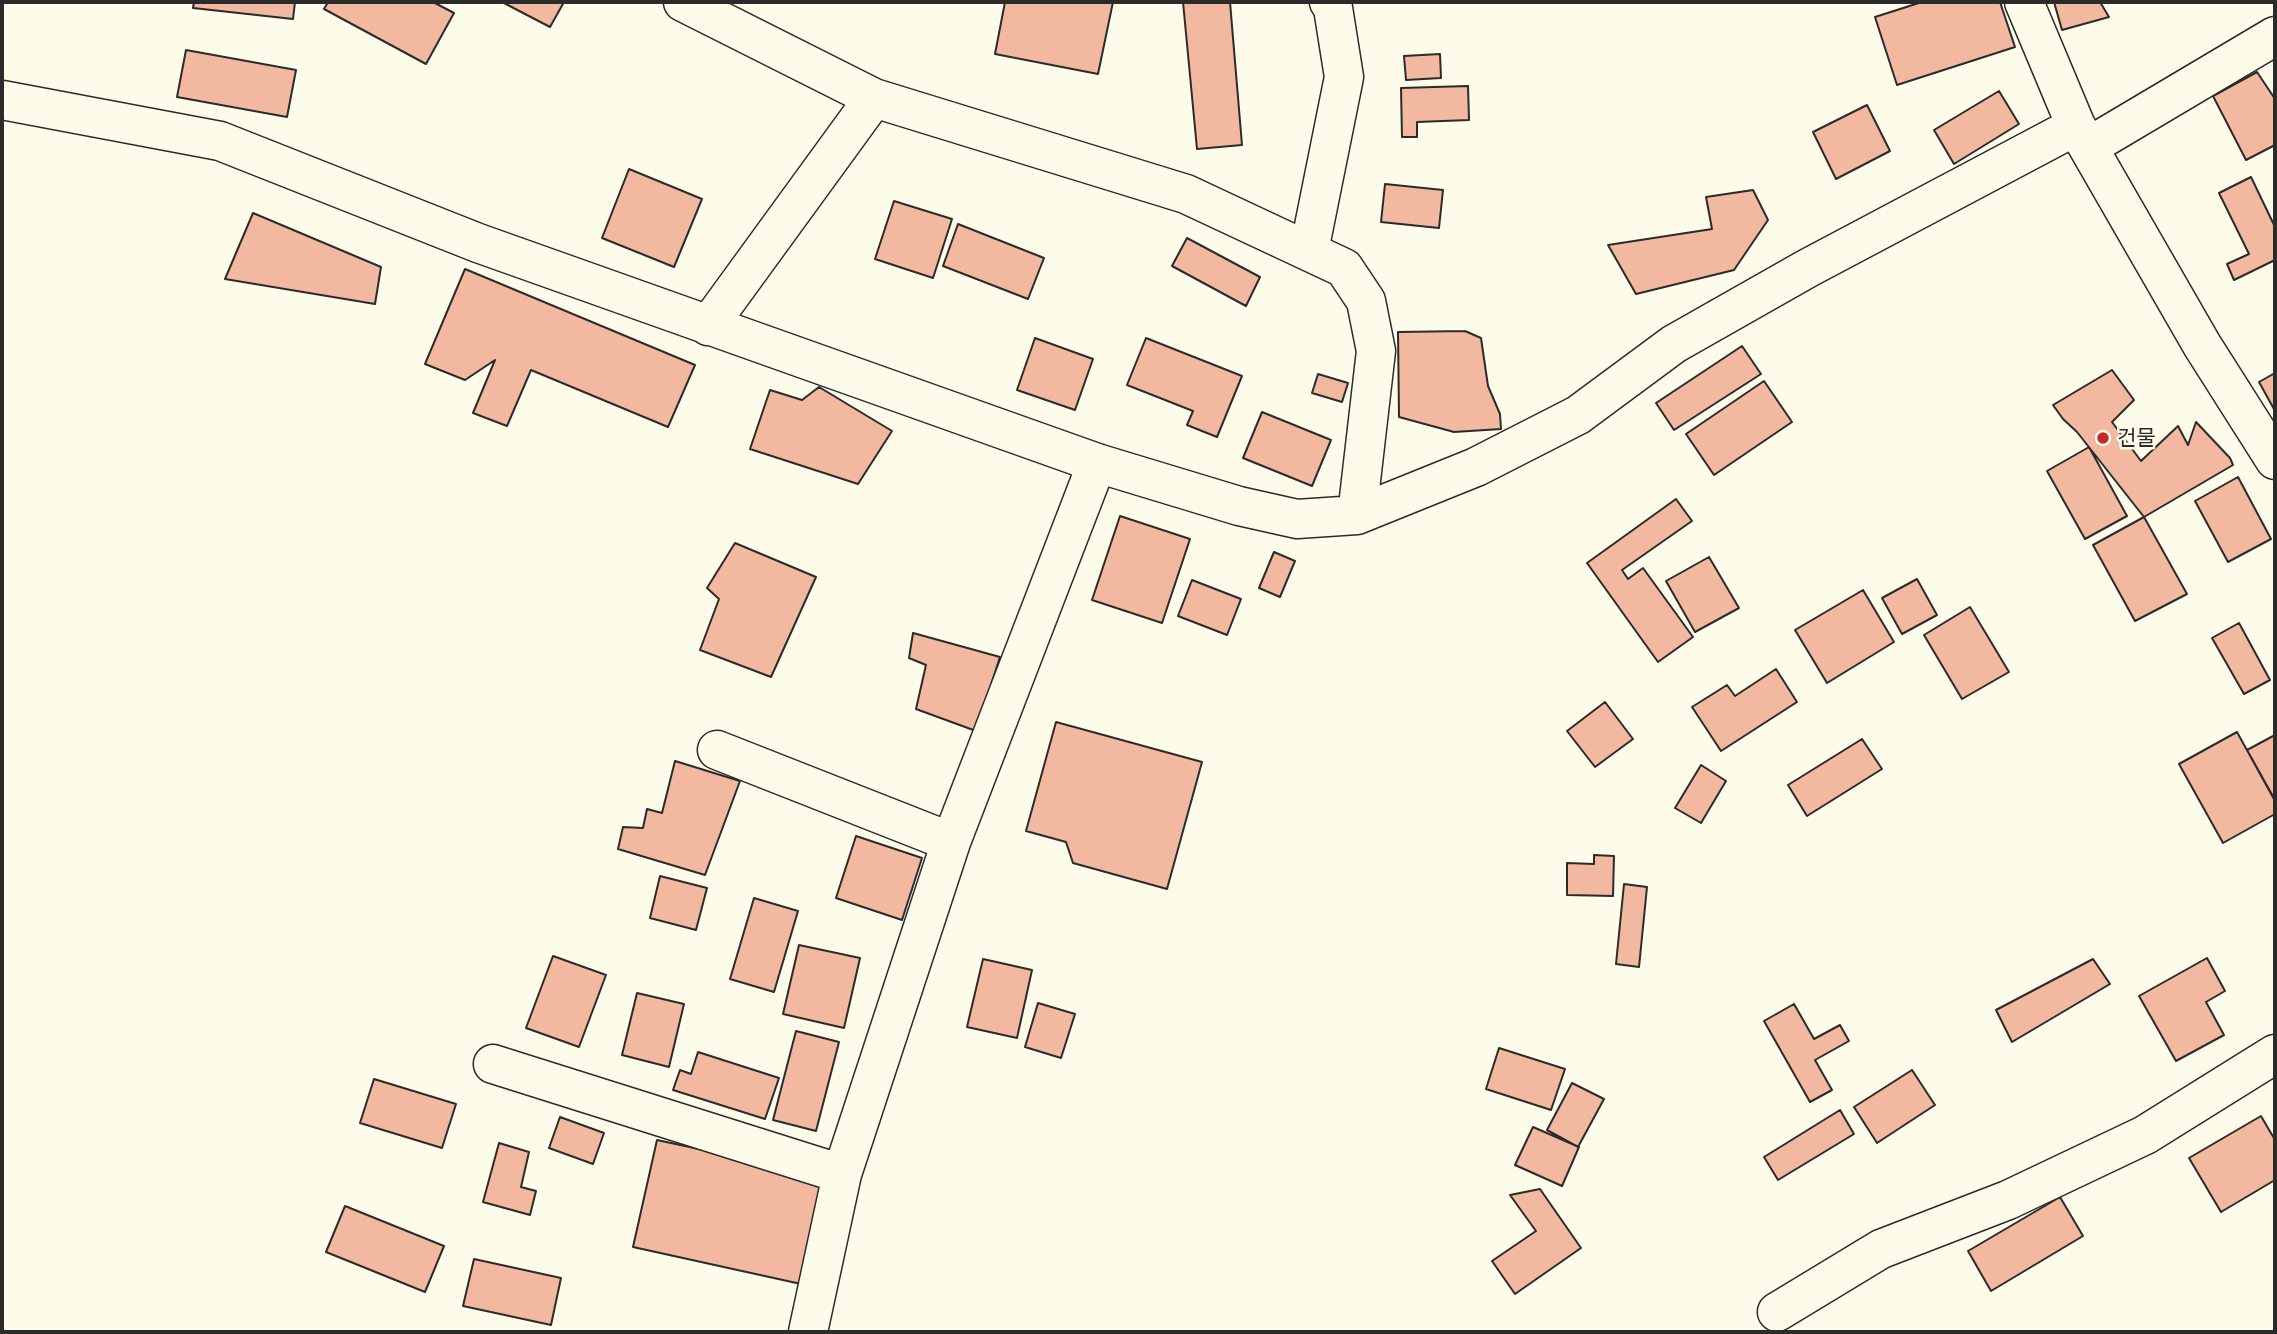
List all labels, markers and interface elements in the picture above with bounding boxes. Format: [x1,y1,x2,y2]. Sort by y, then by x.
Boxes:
place label: 건물 [2117,425,2156,451]
marker: 건물 [2095,430,2111,446]

